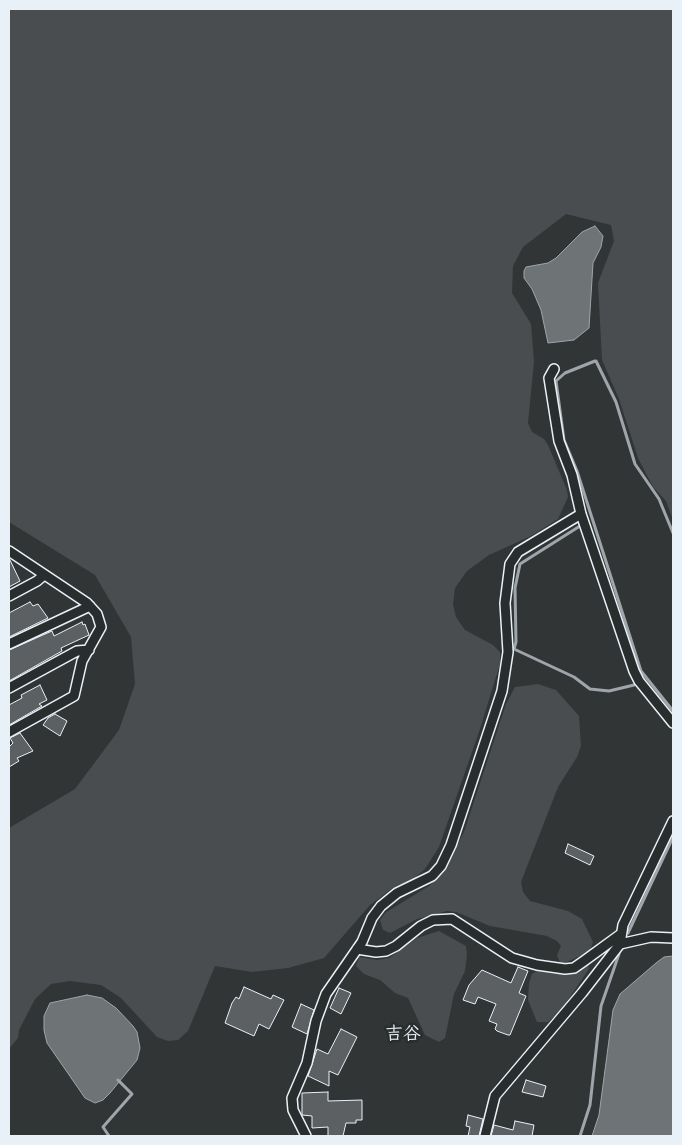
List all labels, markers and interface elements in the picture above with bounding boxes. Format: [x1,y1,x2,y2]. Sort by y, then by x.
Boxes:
district label: 吉谷 [385,1024,421,1046]

